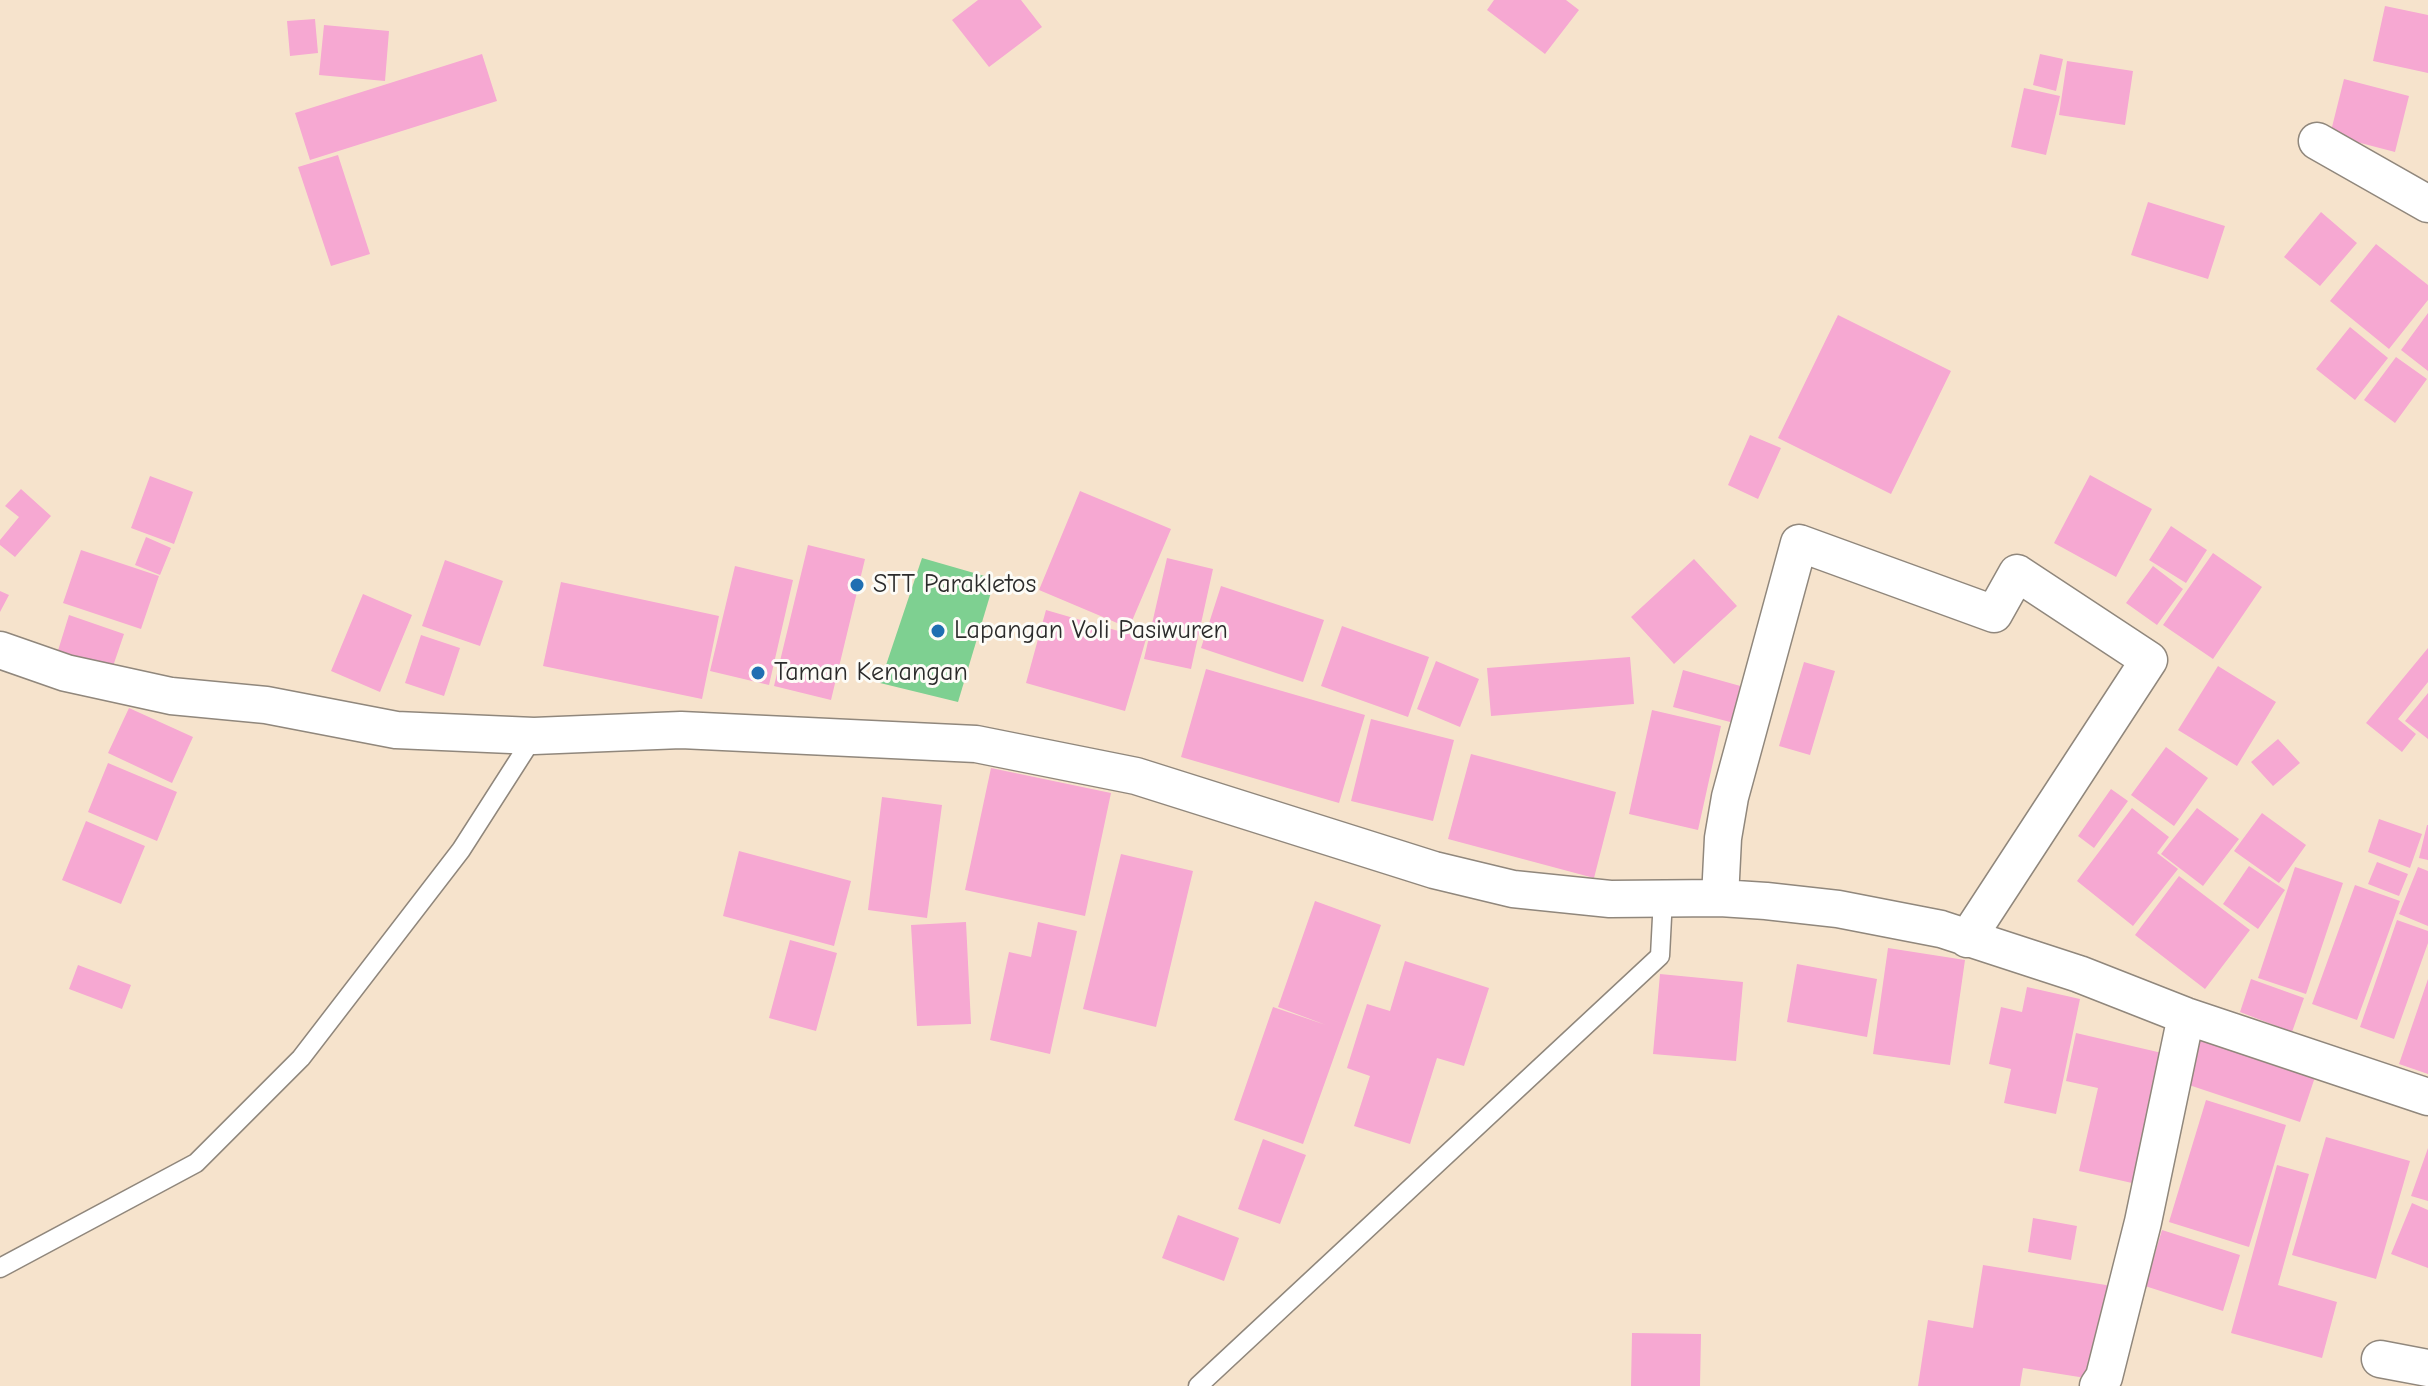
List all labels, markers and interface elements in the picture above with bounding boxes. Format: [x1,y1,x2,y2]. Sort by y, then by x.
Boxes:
place label: STT Parakletos [873,569,1036,601]
marker: STT Parakletos [848,576,866,594]
place label: Lapangan Voli Pasiwuren [954,615,1228,647]
marker: Lapangan Voli Pasiwuren [929,622,947,640]
place label: Taman Kenangan [774,657,968,689]
marker: Taman Kenangan [749,664,767,682]

